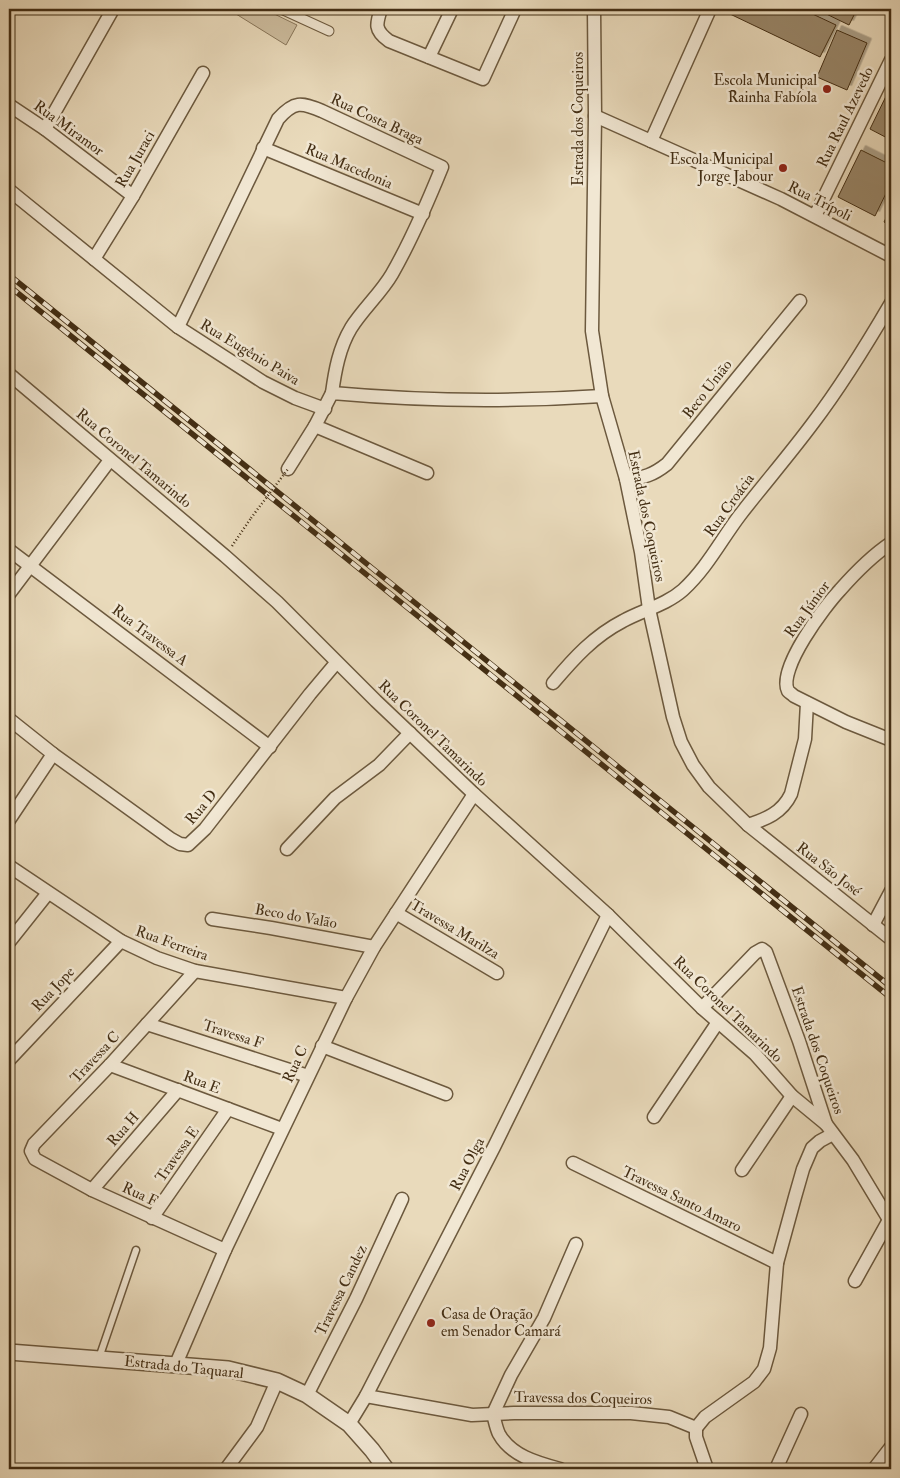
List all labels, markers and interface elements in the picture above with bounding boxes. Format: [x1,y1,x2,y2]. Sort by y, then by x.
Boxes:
street label: Estrada dos Coqueiros [569,52,588,186]
street label: Rua Raul Azevedo [813,64,878,171]
place label: Escola Municipal Rainha Fabíola [713,71,818,107]
marker: Escola Municipal Rainha Fabíola [821,83,833,95]
street label: Rua Costa Braga [327,90,427,150]
street label: Rua Miramor [30,97,108,161]
street label: Rua Juraci [111,127,160,192]
street label: Rua Macedonia [302,140,396,194]
place label: Escola Municipal Jorge Jabour [669,150,773,187]
marker: Escola Municipal Jorge Jabour [777,162,789,174]
street label: Rua Trípoli [784,177,855,227]
street label: Rua Eugênio Paiva [196,315,304,390]
street label: Beco União [678,356,736,423]
street label: Rua Coronel Tamarindo [72,405,195,512]
street label: Estrada dos Coqueiros [623,449,670,584]
street label: Rua Croácia [700,469,759,541]
street label: Rua Júnior [780,577,835,642]
street label: Rua Travessa A [108,601,192,670]
street label: Rua Coronel Tamarindo [374,676,491,791]
street label: Rua D [181,786,221,829]
street label: Rua São José [792,838,865,902]
street label: Travessa Marilza [407,895,504,964]
street label: Beco do Valão [253,900,338,933]
street label: Rua Ferreira [133,922,212,966]
street label: Rua Coronel Tamarindo [669,952,786,1067]
street label: Rua Jope [28,963,80,1016]
street label: Estrada dos Coqueiros [787,984,848,1117]
street label: Travessa F [200,1016,266,1053]
street label: Travessa C [67,1027,124,1087]
street label: Rua C [279,1043,312,1086]
street label: Rua E [180,1067,223,1098]
street label: Rua H [103,1108,144,1151]
street label: Travessa E [151,1122,204,1186]
street label: Rua Olga [446,1134,489,1194]
street label: Travessa Santo Amaro [619,1162,745,1237]
street label: Rua F [119,1178,161,1211]
street label: Travessa Candez [311,1242,372,1339]
place label: Casa de Oração em Senador Camará [441,1305,561,1341]
marker: Casa de Oração em Senador Camará [425,1317,437,1329]
street label: Estrada do Taquaral [123,1352,245,1383]
street label: Travessa dos Coqueiros [514,1388,652,1409]

